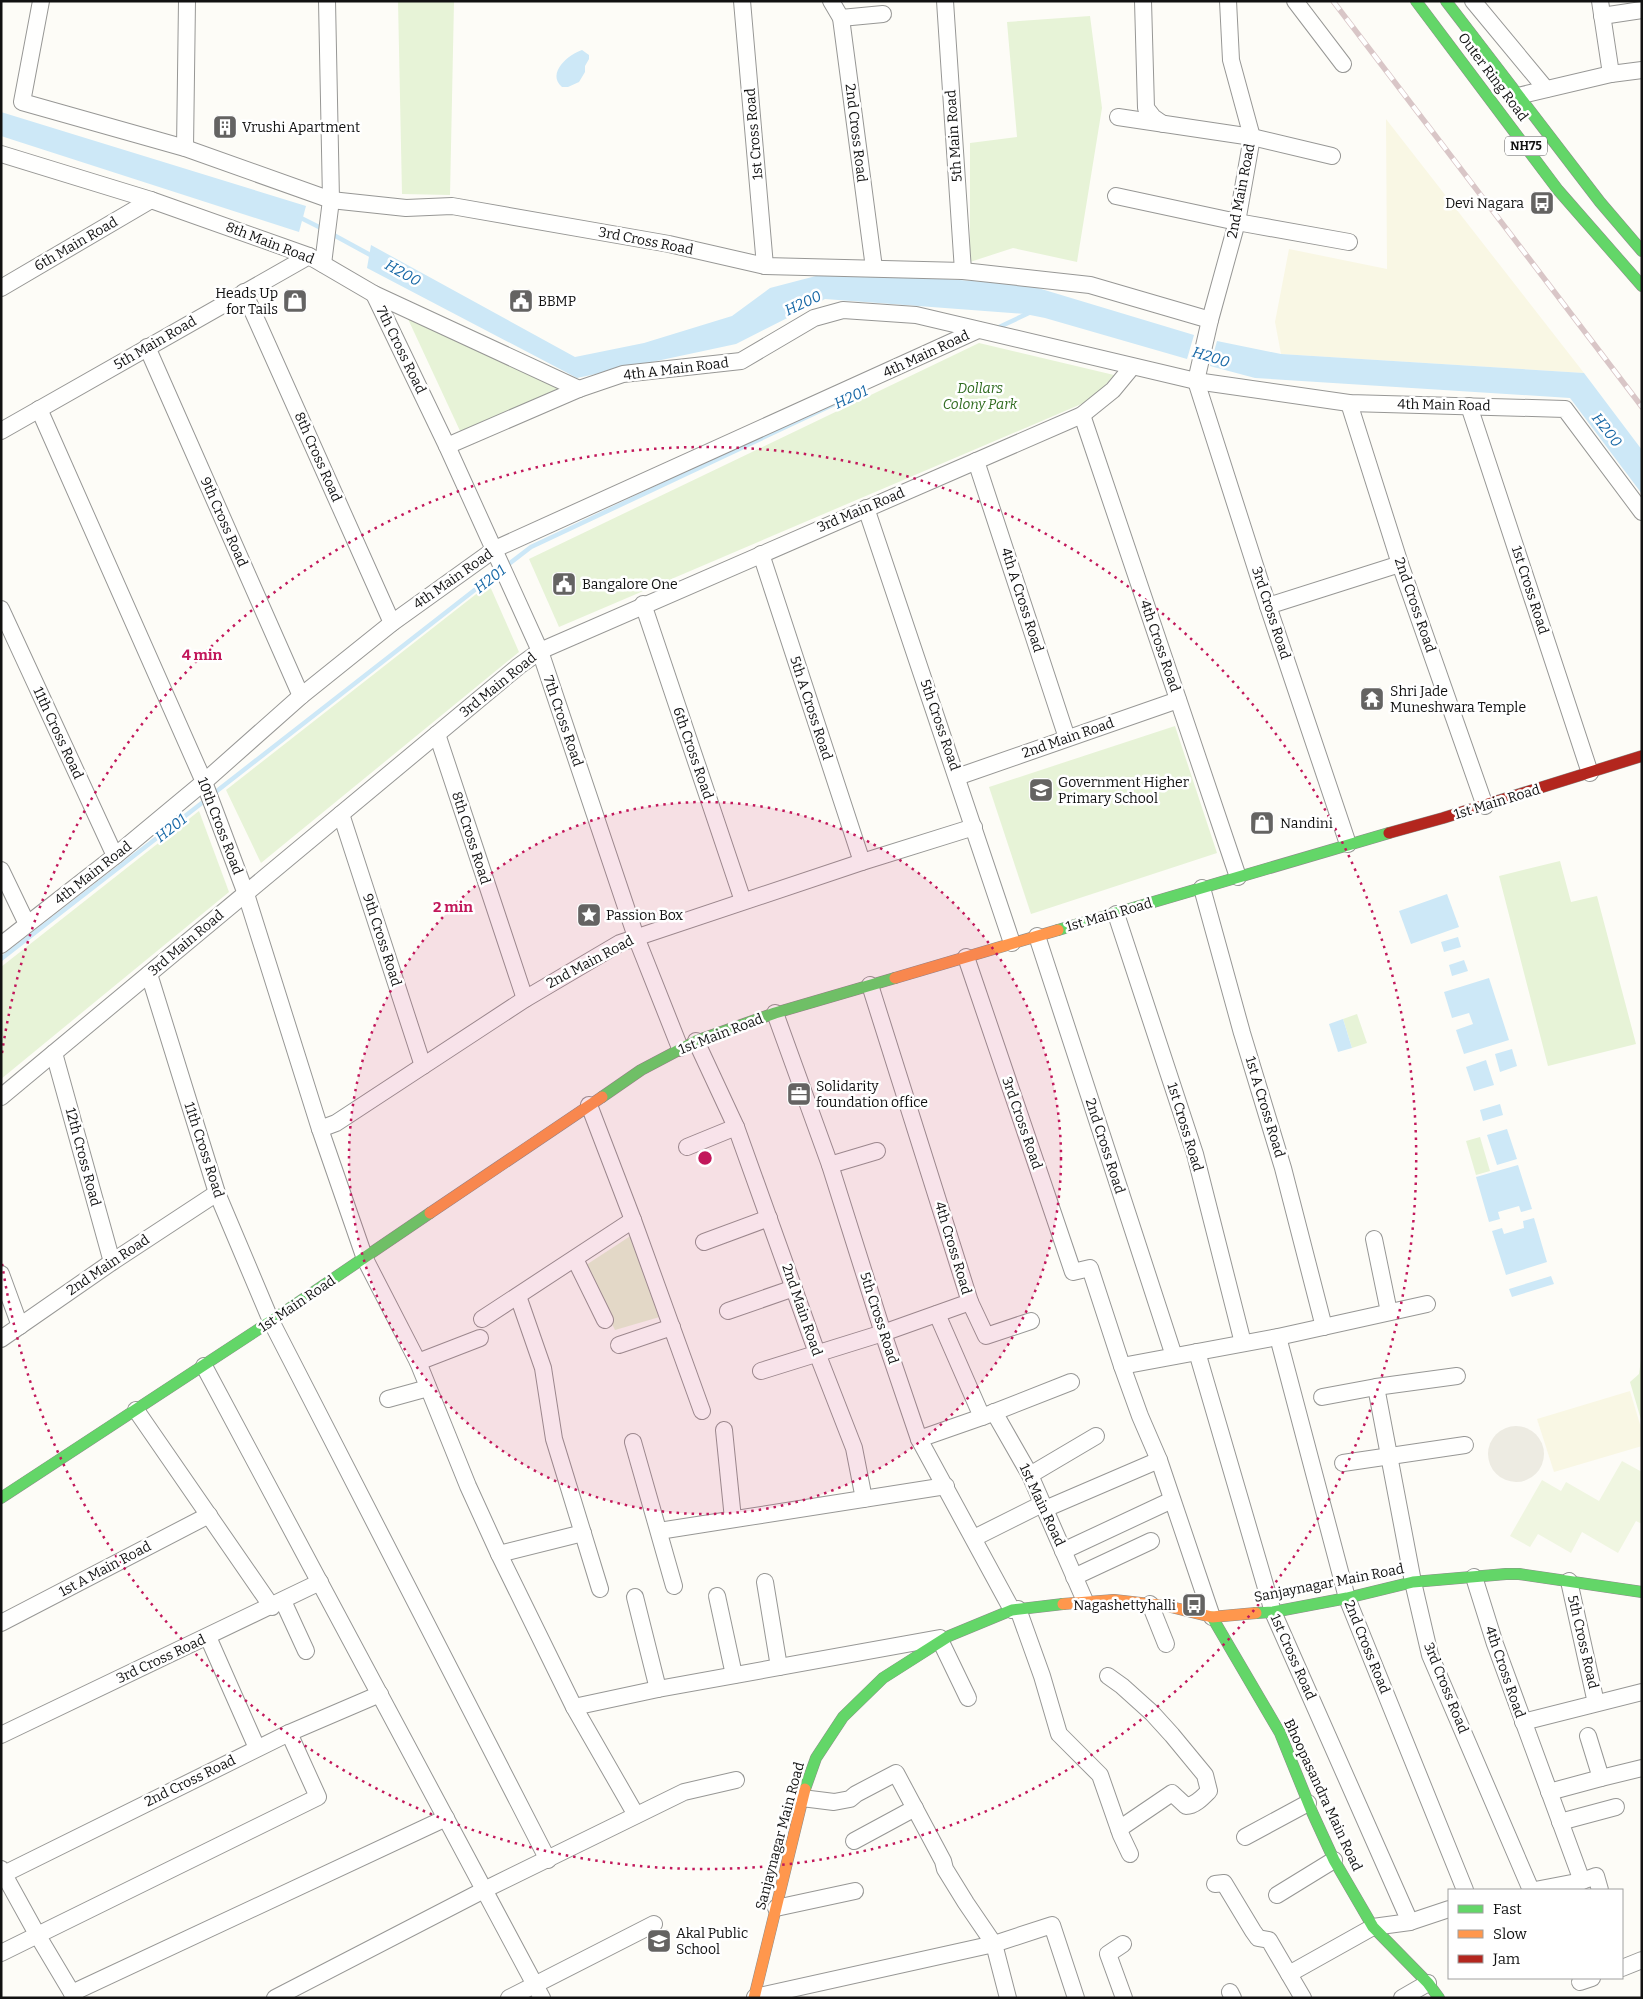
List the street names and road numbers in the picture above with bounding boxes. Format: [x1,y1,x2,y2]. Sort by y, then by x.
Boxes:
street label: Outer Ring Road [1454,30,1532,124]
street label: 2nd Cross Road [842,83,870,183]
street label: 1st Cross Road [742,87,766,181]
street label: 5th Main Road [942,89,966,183]
road number: NH75 [1505,136,1547,156]
street label: 2nd Main Road [1223,142,1259,240]
street label: 6th Main Road [31,213,121,275]
street label: 8th Main Road [223,218,317,268]
street label: 3rd Cross Road [597,223,695,259]
street label: 7th Cross Road [373,304,429,396]
street label: 5th Main Road [111,312,199,374]
street label: 4th Main Road [880,327,972,381]
street label: 4th A Main Road [622,354,730,384]
street label: 4th Main Road [1397,396,1491,414]
street label: 8th Cross Road [291,410,345,504]
street label: 9th Cross Road [197,475,251,569]
street label: 3rd Main Road [815,484,907,536]
street label: 1st Cross Road [1508,544,1552,636]
street label: 4th Main Road [410,545,496,613]
street label: 4th A Cross Road [997,546,1047,654]
street label: 2nd Cross Road [1391,555,1439,655]
street label: 3rd Cross Road [1248,565,1294,661]
street label: 4th Cross Road [1136,598,1184,694]
street label: 3rd Main Road [456,649,540,721]
street label: 5th A Cross Road [786,654,836,762]
street label: 7th Cross Road [539,673,587,769]
street label: 5th Cross Road [916,677,964,773]
street label: 11th Cross Road [29,684,87,782]
street label: 6th Cross Road [669,705,717,801]
street label: 2nd Main Road [1020,714,1116,762]
street label: 10th Cross Road [194,775,246,877]
street label: 1st Main Road [1452,781,1542,823]
street label: 8th Cross Road [448,790,494,886]
street label: 4th Main Road [51,838,135,908]
street label: 9th Cross Road [359,892,405,988]
street label: 1st Main Road [1064,895,1154,935]
street label: 3rd Main Road [145,906,227,980]
street label: 2nd Main Road [544,932,636,992]
street label: 1st Main Road [676,1010,766,1058]
street label: 1st A Cross Road [1242,1054,1288,1160]
street label: 3rd Cross Road [998,1075,1046,1171]
street label: 1st Cross Road [1163,1081,1207,1173]
street label: 2nd Cross Road [1082,1096,1128,1196]
street label: 11th Cross Road [181,1100,227,1200]
street label: 12th Cross Road [62,1106,104,1208]
street label: 4th Cross Road [931,1199,975,1297]
street label: 2nd Main Road [63,1231,153,1299]
street label: 2nd Main Road [778,1262,826,1358]
street label: 5th Cross Road [856,1270,902,1366]
street label: 1st Main Road [255,1272,339,1336]
street label: 1st Main Road [1016,1461,1068,1549]
street label: 1st A Main Road [56,1538,154,1600]
street label: Sanjaynagar Main Road [1253,1560,1405,1606]
street label: 5th Cross Road [1564,1594,1602,1690]
street label: 2nd Cross Road [1341,1598,1393,1696]
street label: 1st Cross Road [1267,1612,1319,1702]
street label: 4th Cross Road [1481,1624,1529,1720]
street label: 3rd Cross Road [114,1631,208,1687]
street label: 3rd Cross Road [1420,1640,1472,1736]
street label: Bhoopasandra Main Road [1280,1716,1366,1874]
street label: 2nd Cross Road [142,1752,238,1810]
street label: Sanjaynagar Main Road [752,1760,808,1912]

